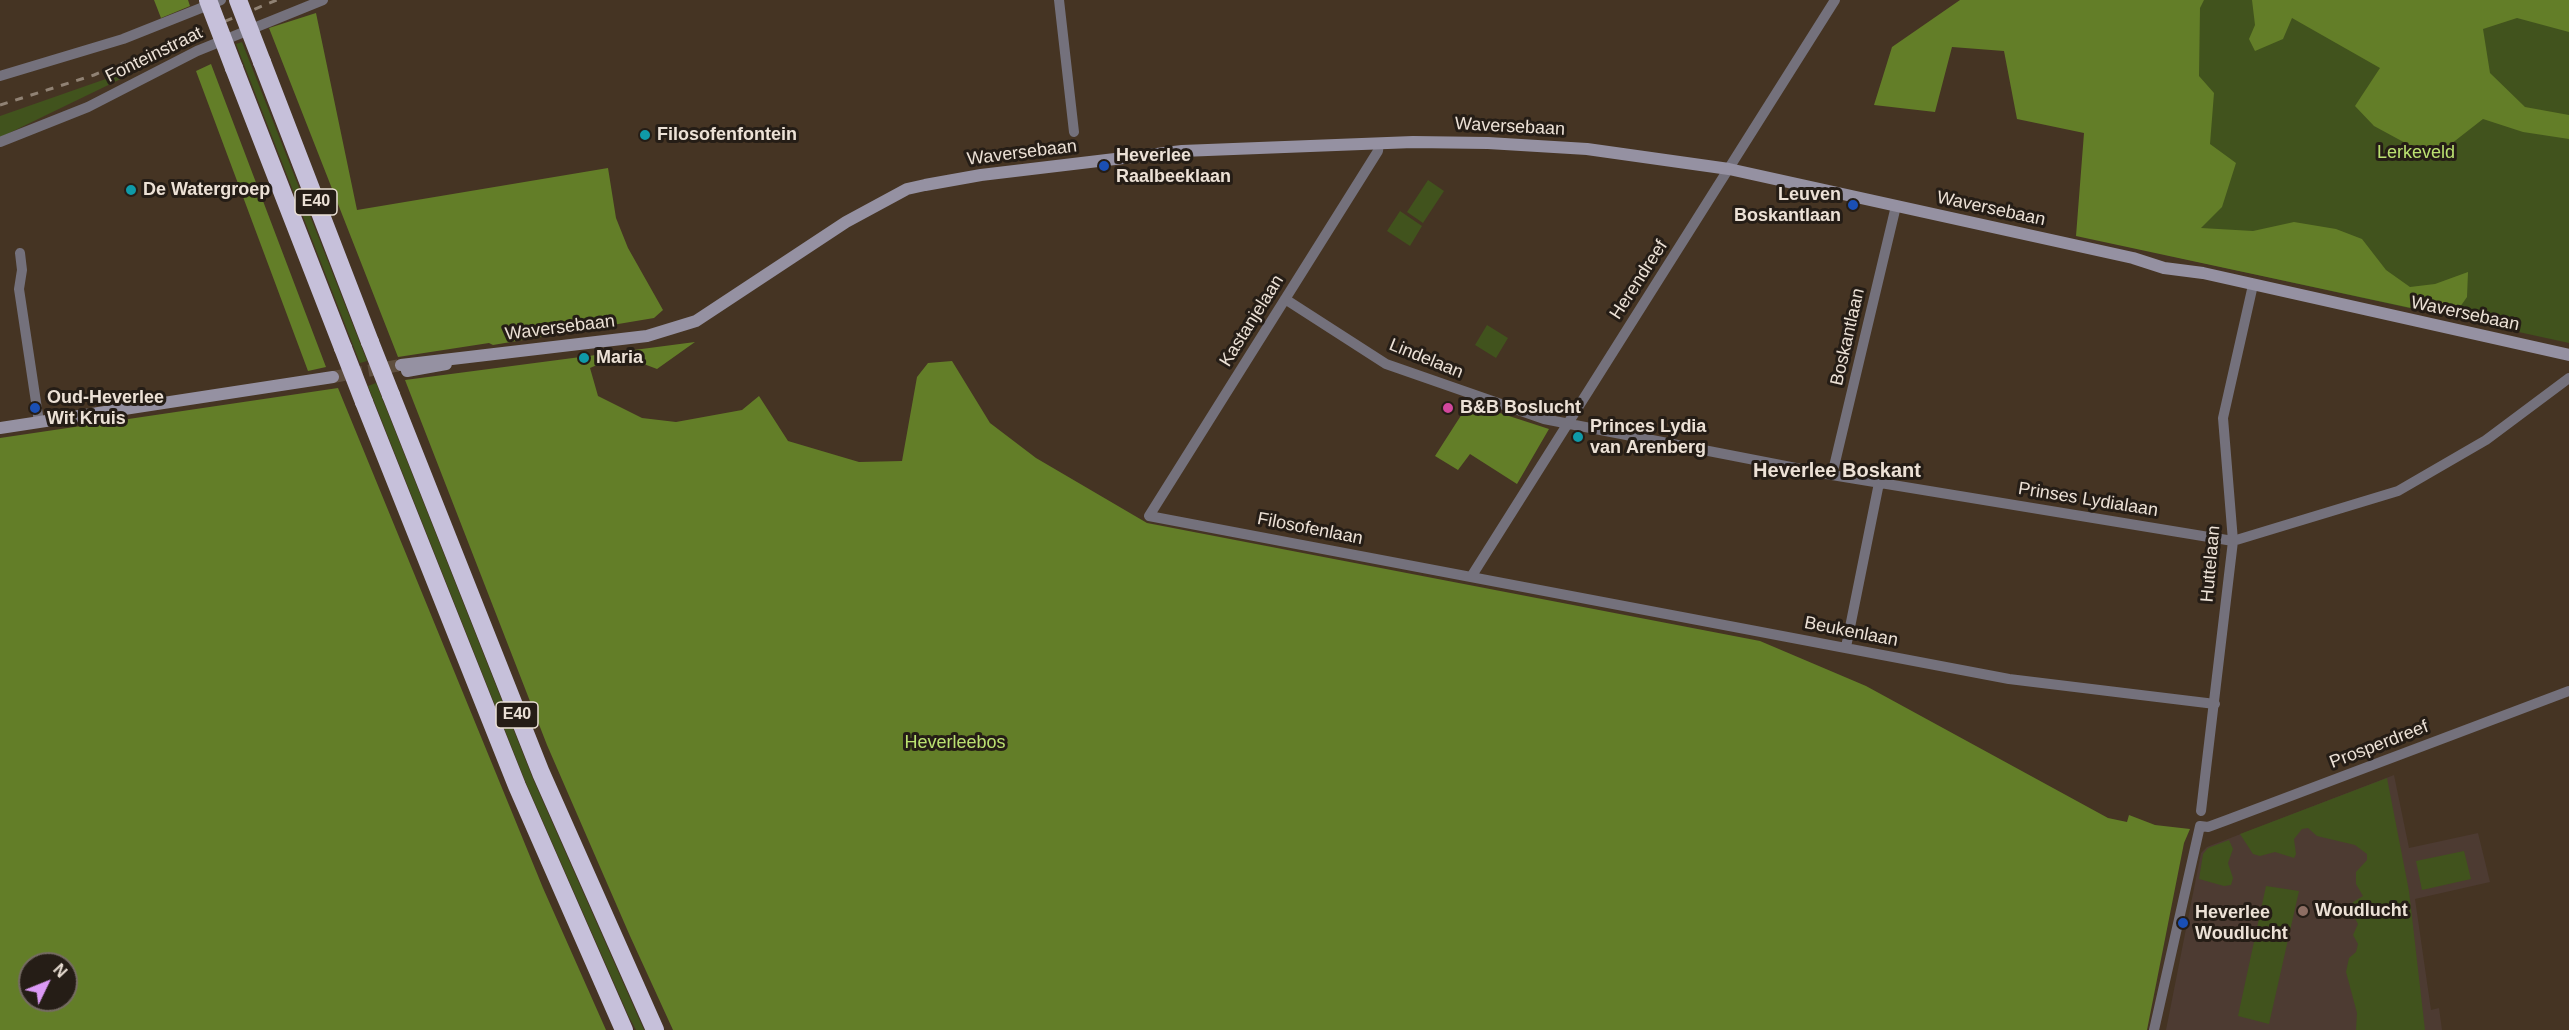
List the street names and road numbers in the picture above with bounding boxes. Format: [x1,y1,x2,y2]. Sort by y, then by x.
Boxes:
street label: Fonteinstraat [102,22,206,88]
street label: Waversebaan [1454,113,1566,141]
street label: Waversebaan [966,136,1078,170]
street label: Waversebaan [1935,187,2047,231]
road number: E40 [295,189,337,215]
street label: Herendreef [1605,236,1673,324]
street label: Kastanjelaan [1215,271,1289,371]
street label: Boskantlaan [1826,286,1870,388]
street label: Waversebaan [2409,292,2521,336]
street label: Waversebaan [504,311,616,345]
street label: Lindelaan [1386,334,1466,384]
street label: Prinses Lydialaan [2016,478,2160,522]
street label: Filosofenlaan [1255,508,1365,550]
street label: Huttelaan [2197,525,2225,603]
street label: Beukenlaan [1802,612,1900,652]
road number: E40 [496,702,538,728]
street label: Prosperdreef [2327,716,2431,774]

